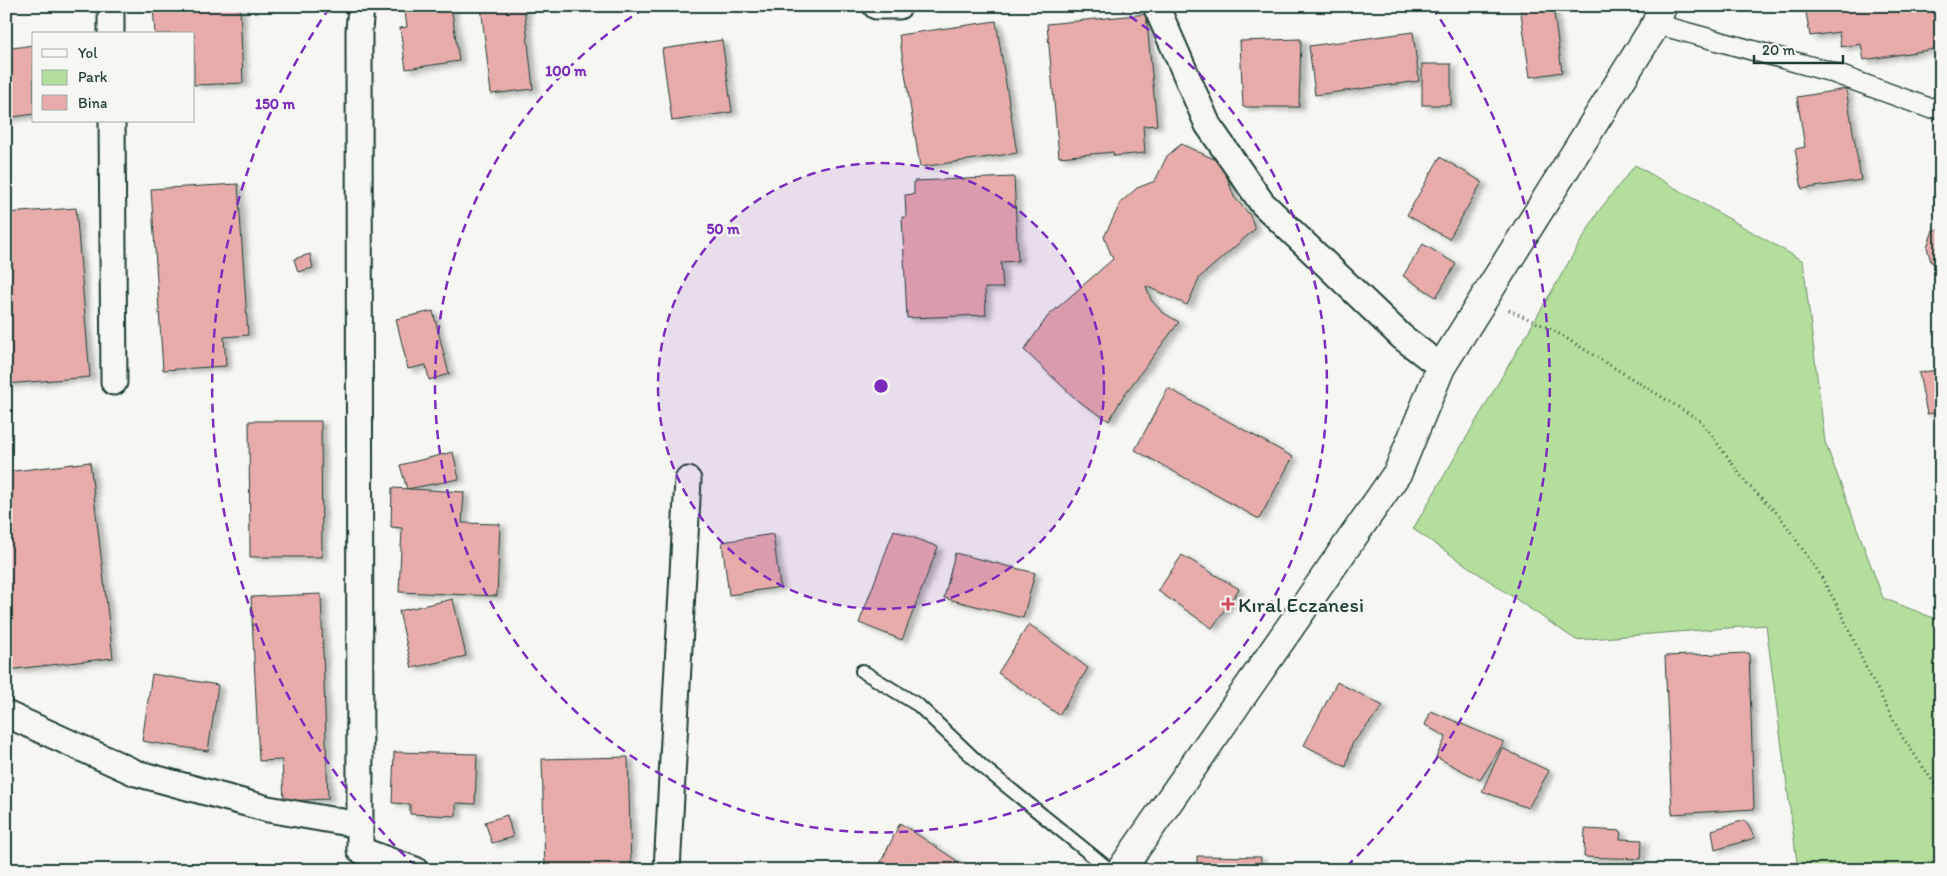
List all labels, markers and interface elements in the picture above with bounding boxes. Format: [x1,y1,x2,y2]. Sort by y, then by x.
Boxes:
legend [32,32,195,122]
scale bar [1754,32,1843,64]
text: 20 m [1762,41,1796,59]
text: Yol [78,44,98,62]
text: 100 m [545,62,587,80]
text: Park [78,68,108,86]
text: Bina [78,94,108,112]
text: 150 m [255,95,295,113]
text: 50 m [706,220,740,238]
centre of rings [872,377,890,395]
place label: Kıral Eczanesi [1238,592,1364,617]
marker: Kıral Eczanesi [1222,598,1234,610]

